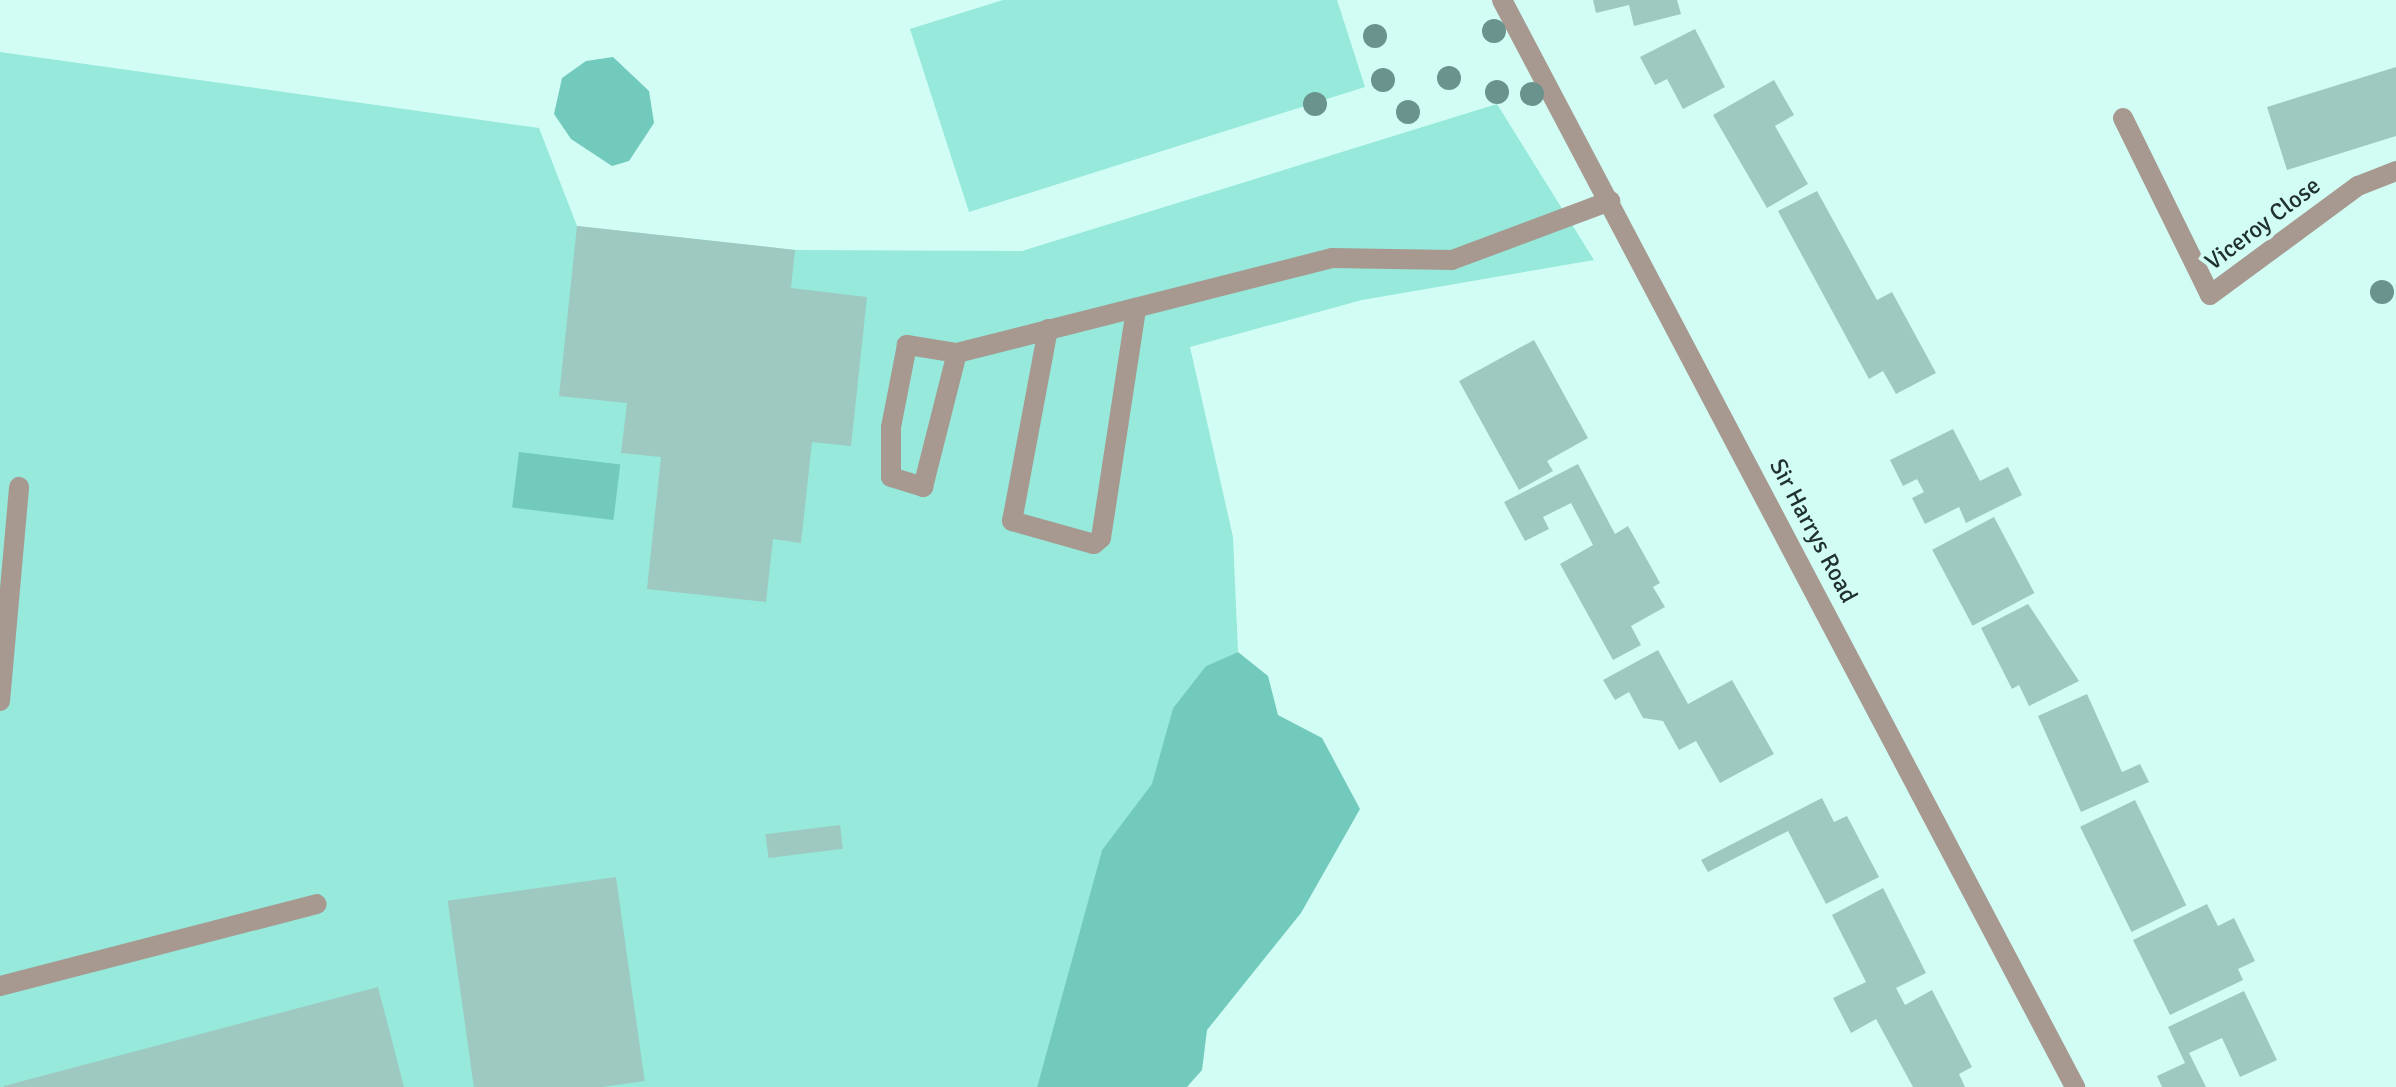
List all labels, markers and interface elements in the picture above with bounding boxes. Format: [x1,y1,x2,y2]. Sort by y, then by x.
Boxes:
street label: Viceroy Close [2200,171,2326,277]
street label: Sir Harrys Road [1763,454,1863,608]

